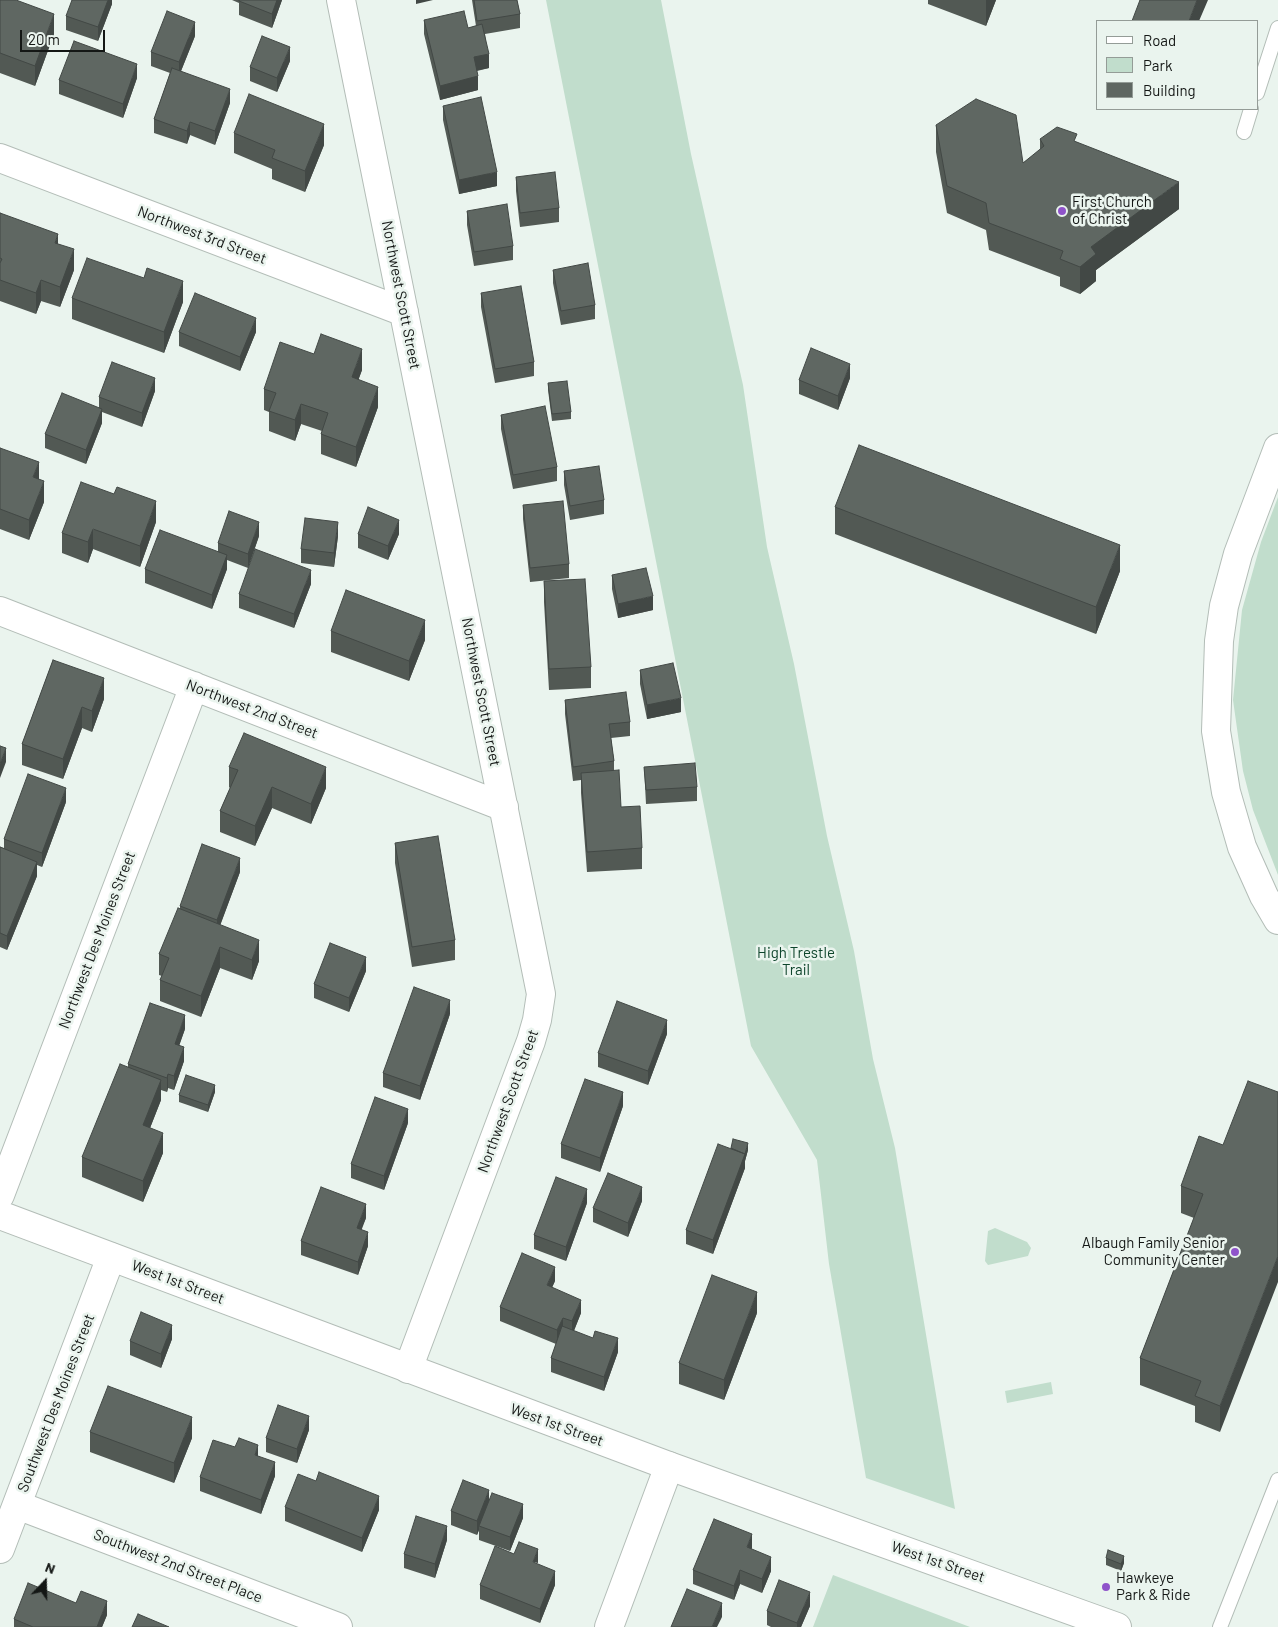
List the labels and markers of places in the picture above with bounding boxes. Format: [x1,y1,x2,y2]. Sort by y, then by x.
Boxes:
place label: First Church of Christ [1072,193,1152,228]
marker: First Church of Christ [1056,205,1068,217]
place label: Albaugh Family Senior Community Center [1082,1234,1225,1269]
marker: Albaugh Family Senior Community Center [1229,1246,1241,1258]
place label: Hawkeye Park & Ride [1116,1569,1191,1604]
marker: Hawkeye Park & Ride [1100,1581,1112,1593]

